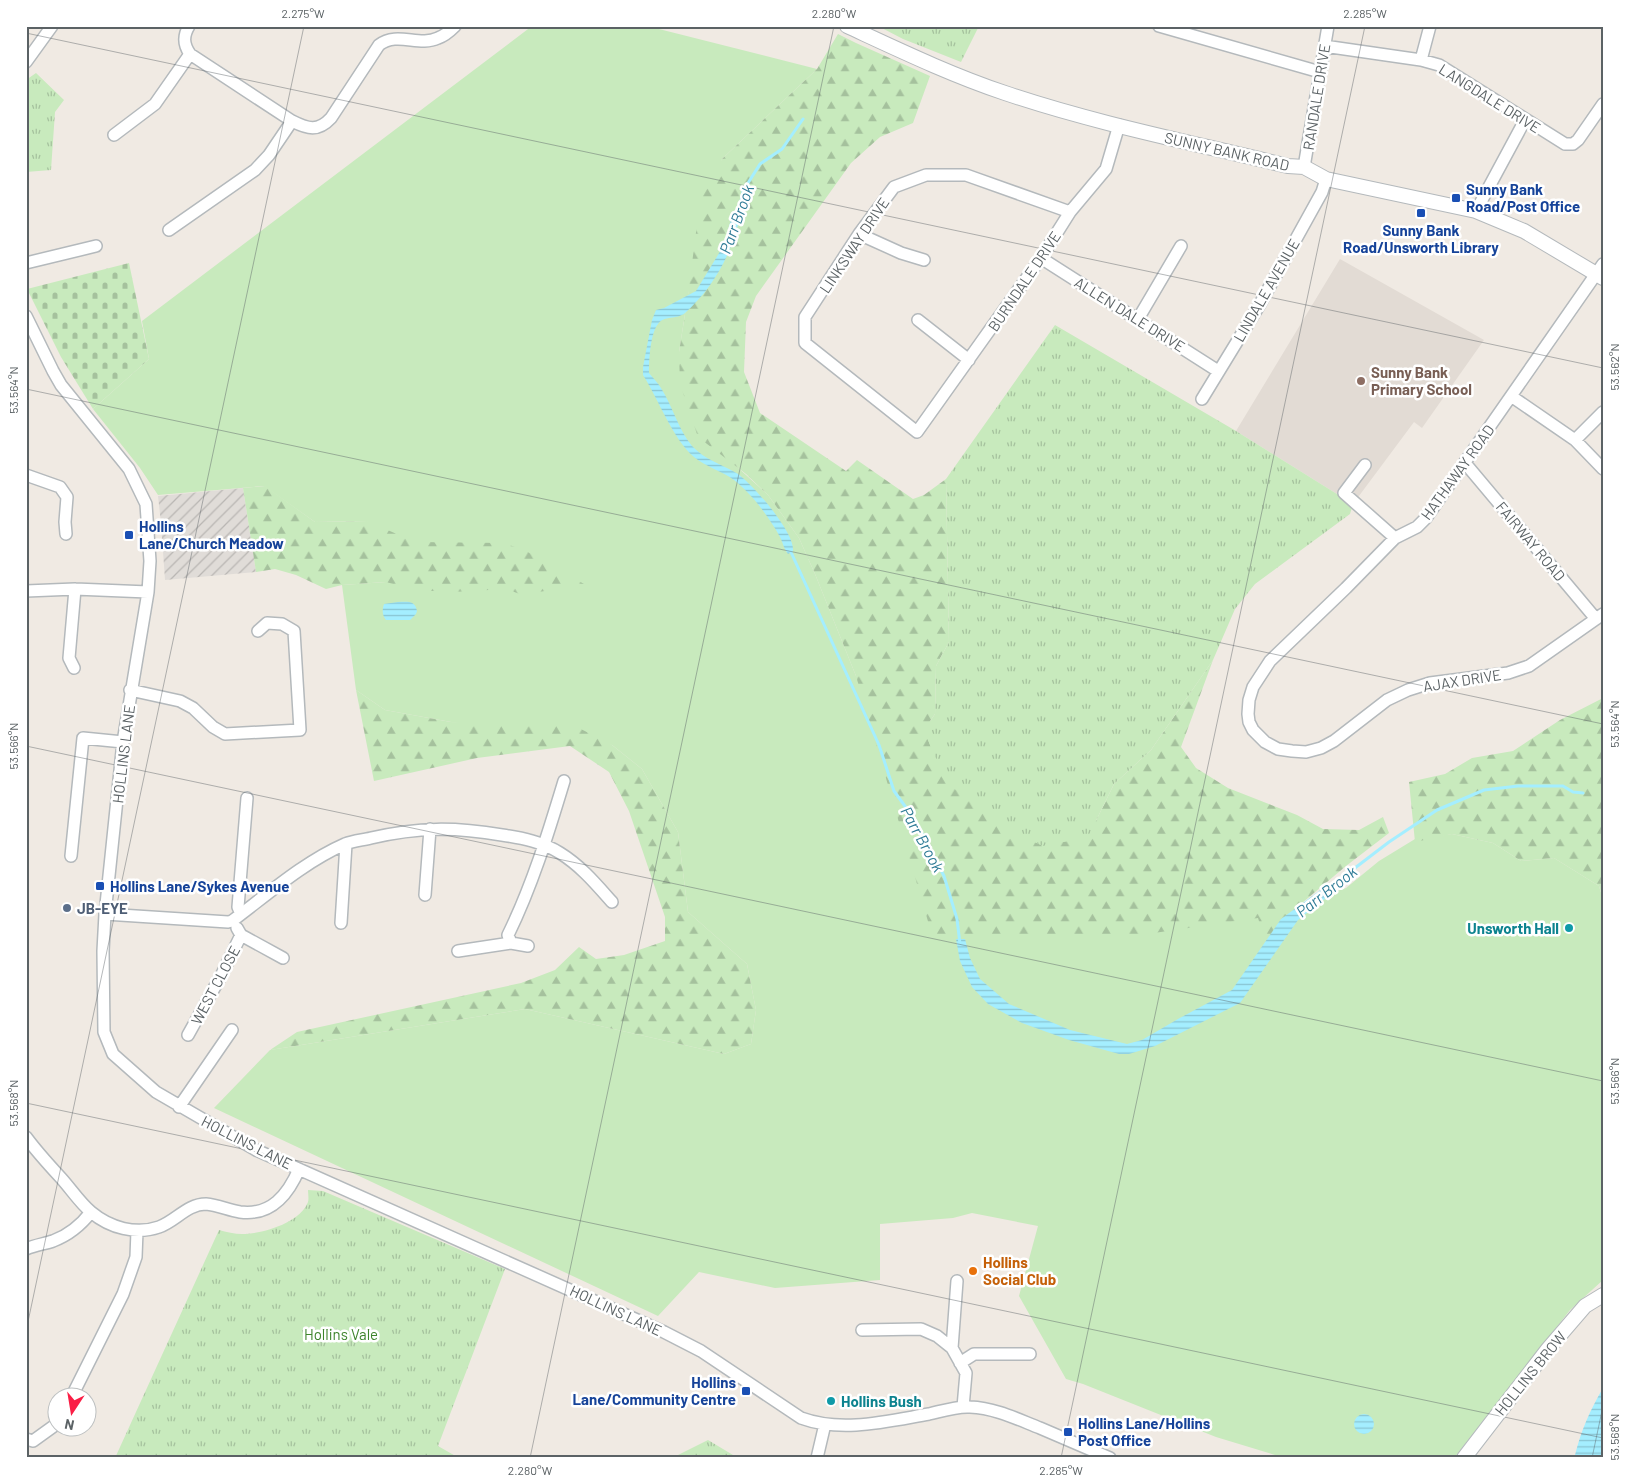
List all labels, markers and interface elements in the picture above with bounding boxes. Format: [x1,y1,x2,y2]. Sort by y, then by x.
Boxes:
text: 2.275°W [281,6,325,20]
text: 2.280°W [812,6,857,20]
text: 2.285°W [1343,6,1387,20]
street label: RANDALE DRIVE [1299,43,1333,151]
street label: LANGDALE DRIVE [1436,60,1544,136]
street label: SUNNY BANK ROAD [1163,128,1291,174]
place label: Sunny Bank Road/Post Office [1466,180,1580,215]
water label: Parr Brook [715,182,757,256]
marker: Sunny Bank Road/Post Office [1450,192,1462,204]
street label: LINKSWAY DRIVE [815,194,893,296]
marker: Sunny Bank Road/Unsworth Library [1415,207,1427,219]
place label: Sunny Bank Road/Unsworth Library [1343,221,1499,256]
street label: BURNDALE DRIVE [984,228,1064,334]
street label: LINDALE AVENUE [1229,235,1303,345]
street label: ALLEN DALE DRIVE [1071,273,1189,355]
text: 53.562°N [1607,343,1621,391]
place label: Sunny Bank Primary School [1371,363,1472,398]
text: 53.564°N [6,366,20,414]
marker: Sunny Bank Primary School [1355,375,1367,387]
street label: HATHAWAY ROAD [1416,421,1498,523]
street label: FAIRWAY ROAD [1493,498,1569,584]
place label: Hollins Lane/Church Meadow [139,517,284,552]
marker: Hollins Lane/Church Meadow [123,529,135,541]
street label: AJAX DRIVE [1422,665,1502,695]
text: 53.564°N [1607,700,1621,748]
street label: HOLLINS LANE [108,704,138,804]
text: 53.566°N [6,723,20,769]
water label: Parr Brook [897,803,949,875]
water label: Parr Brook [1292,861,1360,921]
place label: Hollins Lane/Sykes Avenue [110,877,289,895]
marker: Hollins Lane/Sykes Avenue [94,880,106,892]
place label: JB-EYE [77,899,128,917]
marker: JB-EYE [61,902,73,914]
place label: Unsworth Hall [1467,919,1559,937]
marker: Unsworth Hall [1563,922,1575,934]
street label: WEST CLOSE [187,942,243,1028]
text: 53.566°N [1607,1058,1621,1104]
text: 53.568°N [6,1080,20,1126]
street label: HOLLINS LANE [199,1111,295,1173]
place label: Hollins Social Club [983,1253,1056,1288]
marker: Hollins Social Club [967,1265,979,1277]
street label: HOLLINS LANE [567,1281,665,1339]
park label: Hollins Vale [304,1325,378,1343]
street label: HOLLINS BROW [1491,1327,1569,1419]
place label: Hollins Lane/Community Centre [572,1373,736,1408]
marker: Hollins Lane/Community Centre [740,1385,752,1397]
north arrow [48,1386,98,1436]
place label: Hollins Bush [841,1392,922,1410]
marker: Hollins Bush [825,1395,837,1407]
place label: Hollins Lane/Hollins Post Office [1078,1414,1211,1449]
text: 53.568°N [1607,1414,1621,1460]
text: N [63,1416,76,1434]
marker: Hollins Lane/Hollins Post Office [1062,1426,1074,1438]
text: 2.280°W [508,1463,553,1477]
text: 2.285°W [1039,1463,1083,1477]

